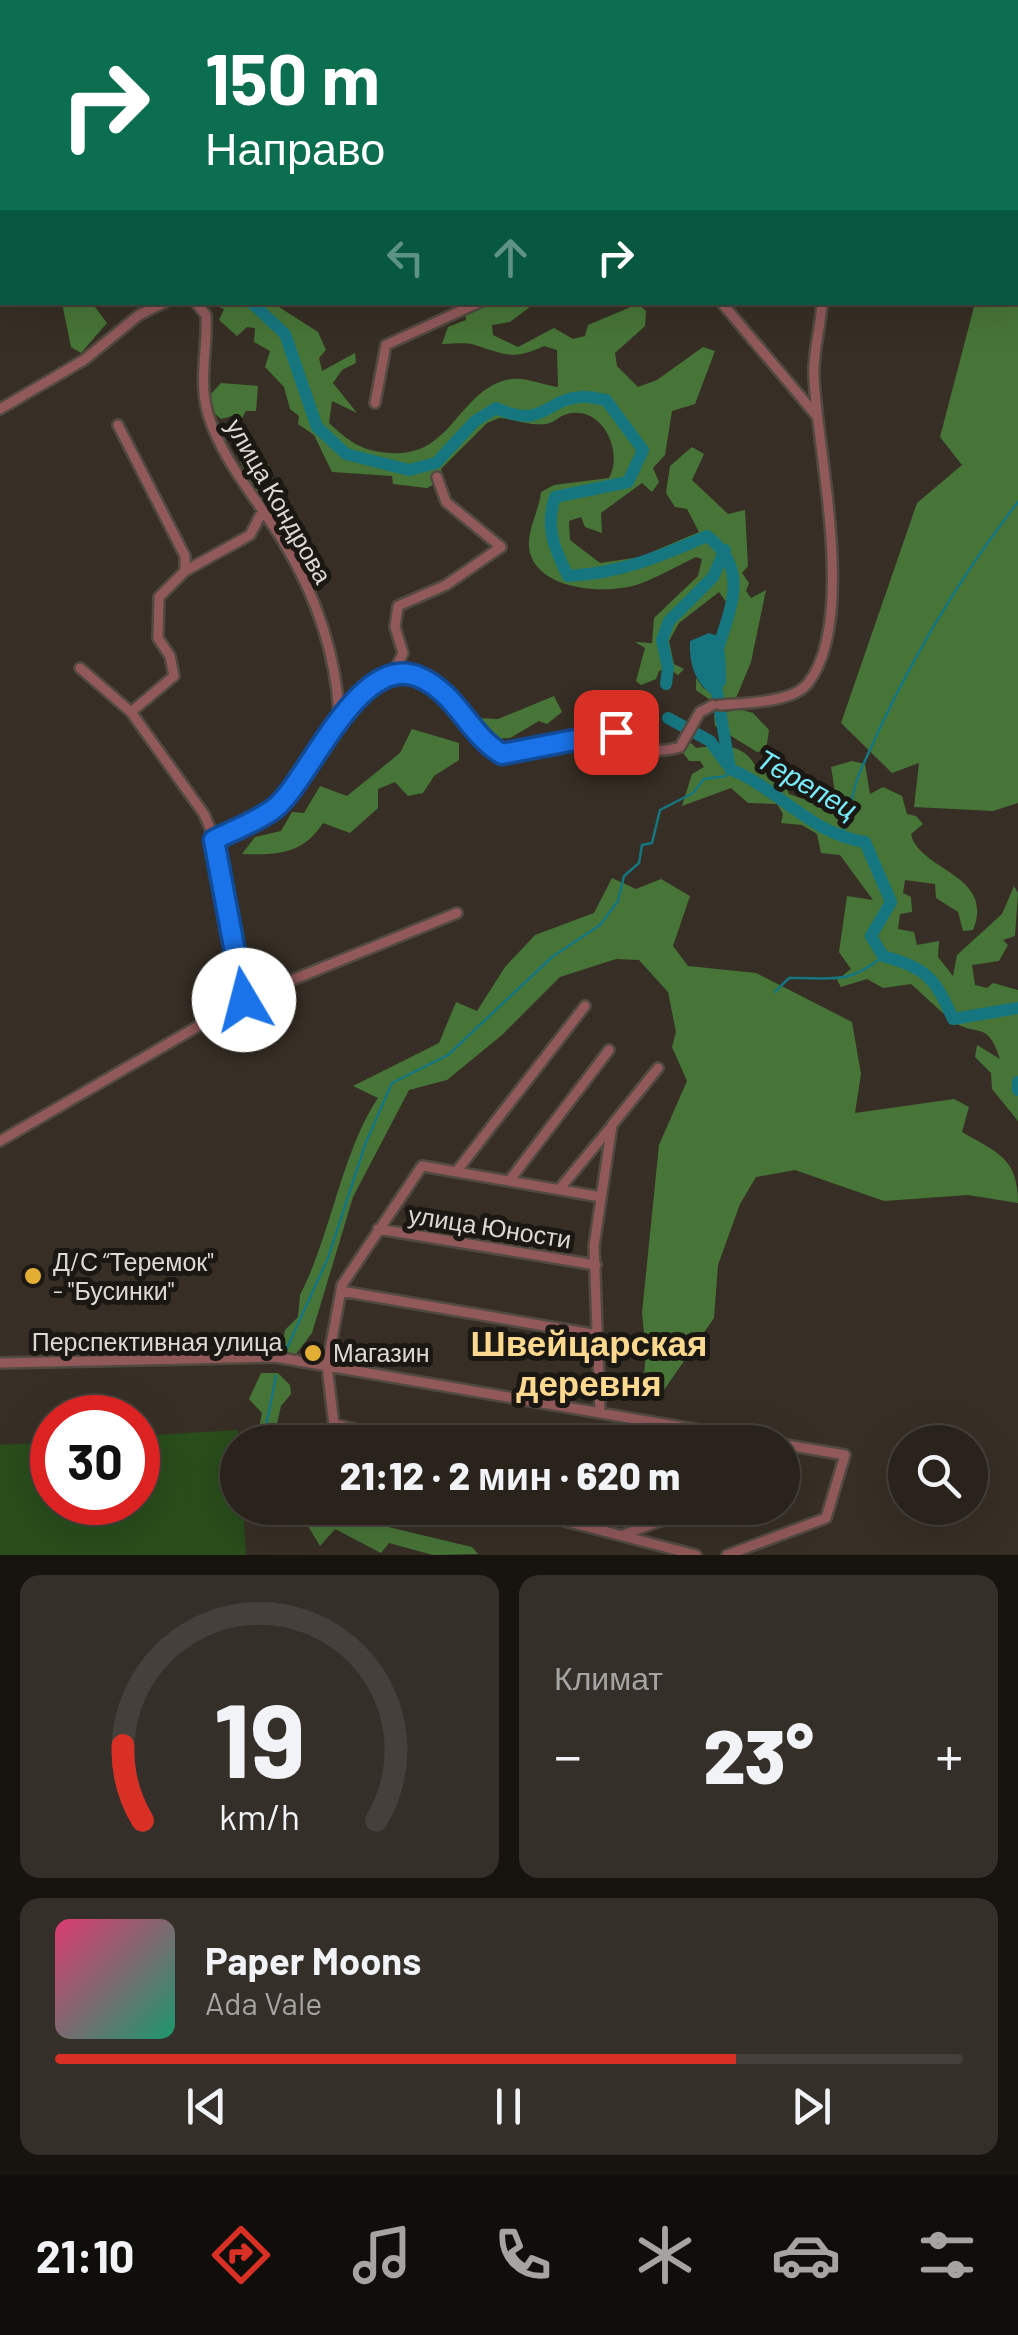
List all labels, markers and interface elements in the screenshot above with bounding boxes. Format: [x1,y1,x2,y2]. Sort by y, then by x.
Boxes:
text: 150 m [205,35,380,119]
icon: right [40,40,170,170]
text: Направо [205,120,385,174]
icon: left [378,230,433,285]
icon: ahead [483,230,538,285]
icon: right [588,230,643,285]
street label: улица Кондрова [221,413,339,588]
pin [574,690,659,775]
icon: arrive [589,705,644,760]
water label: Терепец [751,741,864,825]
position arrow [192,948,296,1052]
street label: улица Юности [407,1198,574,1254]
place label: Д/С “Теремок" - "Бусинки" [53,1246,214,1305]
marker: Д/С “Теремок" - "Бусинки" [22,1265,44,1287]
district label: Швейцарская деревня [471,1321,707,1403]
street label: Перспективная улица [32,1326,282,1356]
place label: Магазин [333,1337,429,1367]
marker: Магазин [302,1342,324,1364]
speed limit sign: 30 [30,1395,160,1525]
map controls [888,1425,988,1525]
button: search [888,1425,988,1525]
text: 21:12 · 2 мин · 620 m [340,1452,680,1498]
text: Климат [554,1658,663,1696]
text: 19 [213,1674,306,1799]
text: 23° [703,1709,814,1799]
text: − [554,1721,582,1787]
text: + [935,1721,963,1787]
text: km/h [219,1794,300,1837]
text: Paper Moons [205,1937,421,1983]
text: Ada Vale [205,1983,322,2021]
icon: previous [179,2079,234,2134]
icon: pause [481,2079,536,2134]
icon: next [784,2079,839,2134]
icon: directions [206,2220,276,2290]
icon: music [347,2220,417,2290]
icon: phone [488,2220,558,2290]
icon: climate [630,2220,700,2290]
icon: car [771,2220,841,2290]
icon: filters [912,2220,982,2290]
text: 21:10 [36,2228,134,2282]

